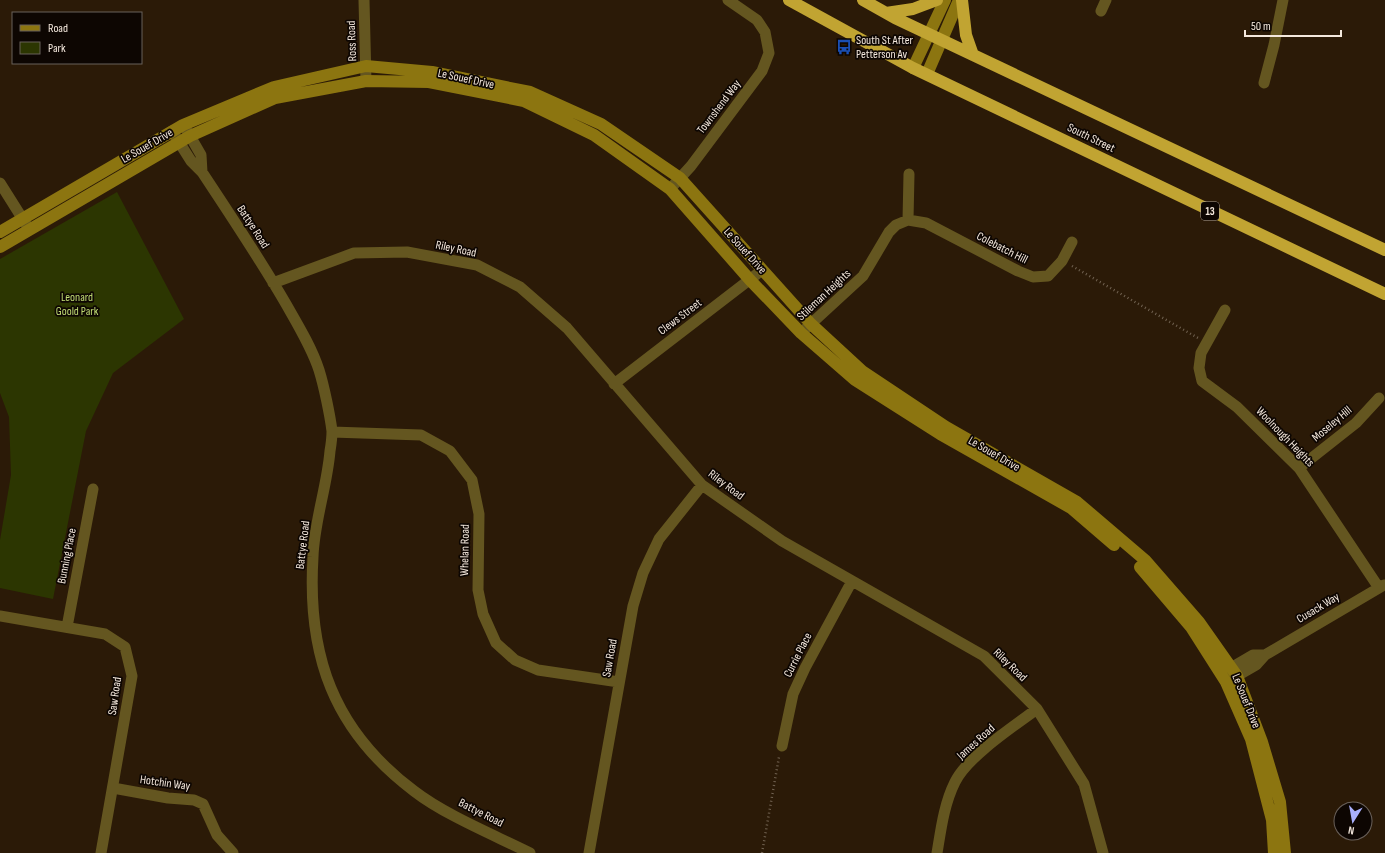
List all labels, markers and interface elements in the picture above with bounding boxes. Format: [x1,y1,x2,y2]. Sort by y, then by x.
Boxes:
legend [12,12,142,64]
scale bar [1245,12,1341,38]
text: 50 m [1251,19,1271,34]
street label: Ross Road [344,20,360,62]
text: Road [48,21,68,36]
place label: South St After Petterson Av [856,33,914,62]
bus stop icon: South St After Petterson Av [835,38,853,56]
text: Park [48,41,66,56]
street label: Le Souef Drive [436,66,496,92]
street label: Townshend Way [694,77,744,137]
street label: South Street [1065,120,1118,156]
street label: Le Souef Drive [118,125,176,167]
road number: 13 [1201,202,1219,220]
street label: Battye Road [233,203,273,251]
street label: Le Souef Drive [720,225,770,277]
street label: Colebatch Hill [974,229,1030,267]
street label: Riley Road [434,237,478,261]
street label: Stileman Heights [794,266,854,324]
park label: Leonard Goold Park [56,290,99,319]
street label: Clews Street [655,295,705,338]
street label: Moseley Hill [1309,403,1355,445]
street label: Woolnough Heights [1253,404,1317,470]
street label: Le Souef Drive [965,433,1023,475]
street label: Riley Road [705,467,747,503]
street label: Battye Road [293,520,313,570]
street label: Whelan Road [457,524,473,576]
street label: Bunning Place [54,527,80,585]
street label: Cusack Way [1294,589,1343,627]
street label: Currie Place [780,630,816,680]
street label: Saw Road [599,638,621,678]
street label: Riley Road [990,645,1030,685]
street label: Le Souef Drive [1228,672,1264,731]
street label: Saw Road [105,676,125,716]
street label: James Road [953,721,998,764]
street label: Hotchin Way [139,772,191,794]
street label: Battye Road [456,795,506,831]
north arrow [1333,801,1373,841]
text: N [1347,823,1355,837]

